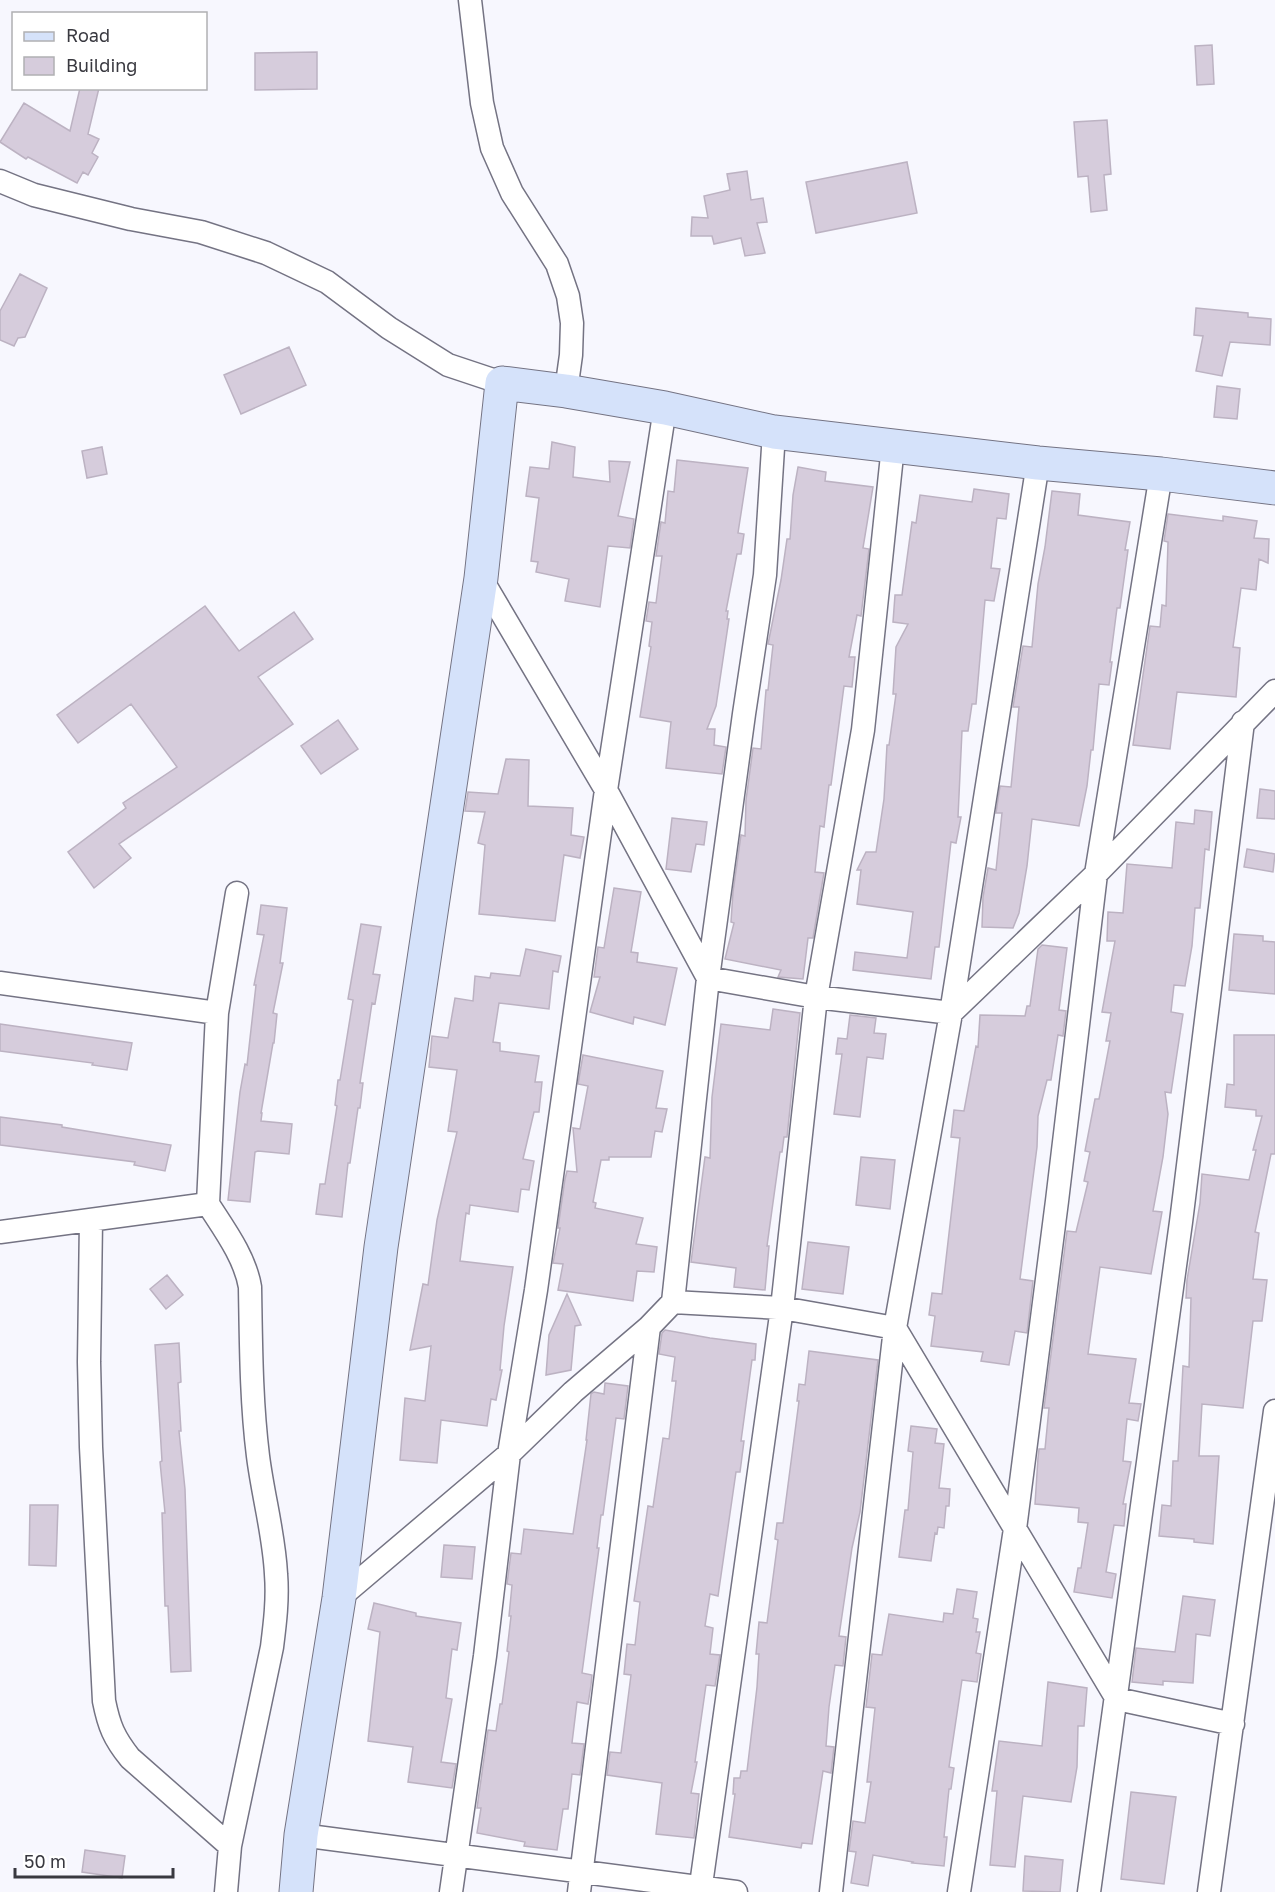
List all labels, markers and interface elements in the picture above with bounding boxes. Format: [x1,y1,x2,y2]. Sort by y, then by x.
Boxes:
legend [12,12,207,90]
text: Road [66,24,110,46]
text: Building [66,54,137,76]
scale bar [15,1841,172,1879]
text: 50 m [24,1850,66,1872]

